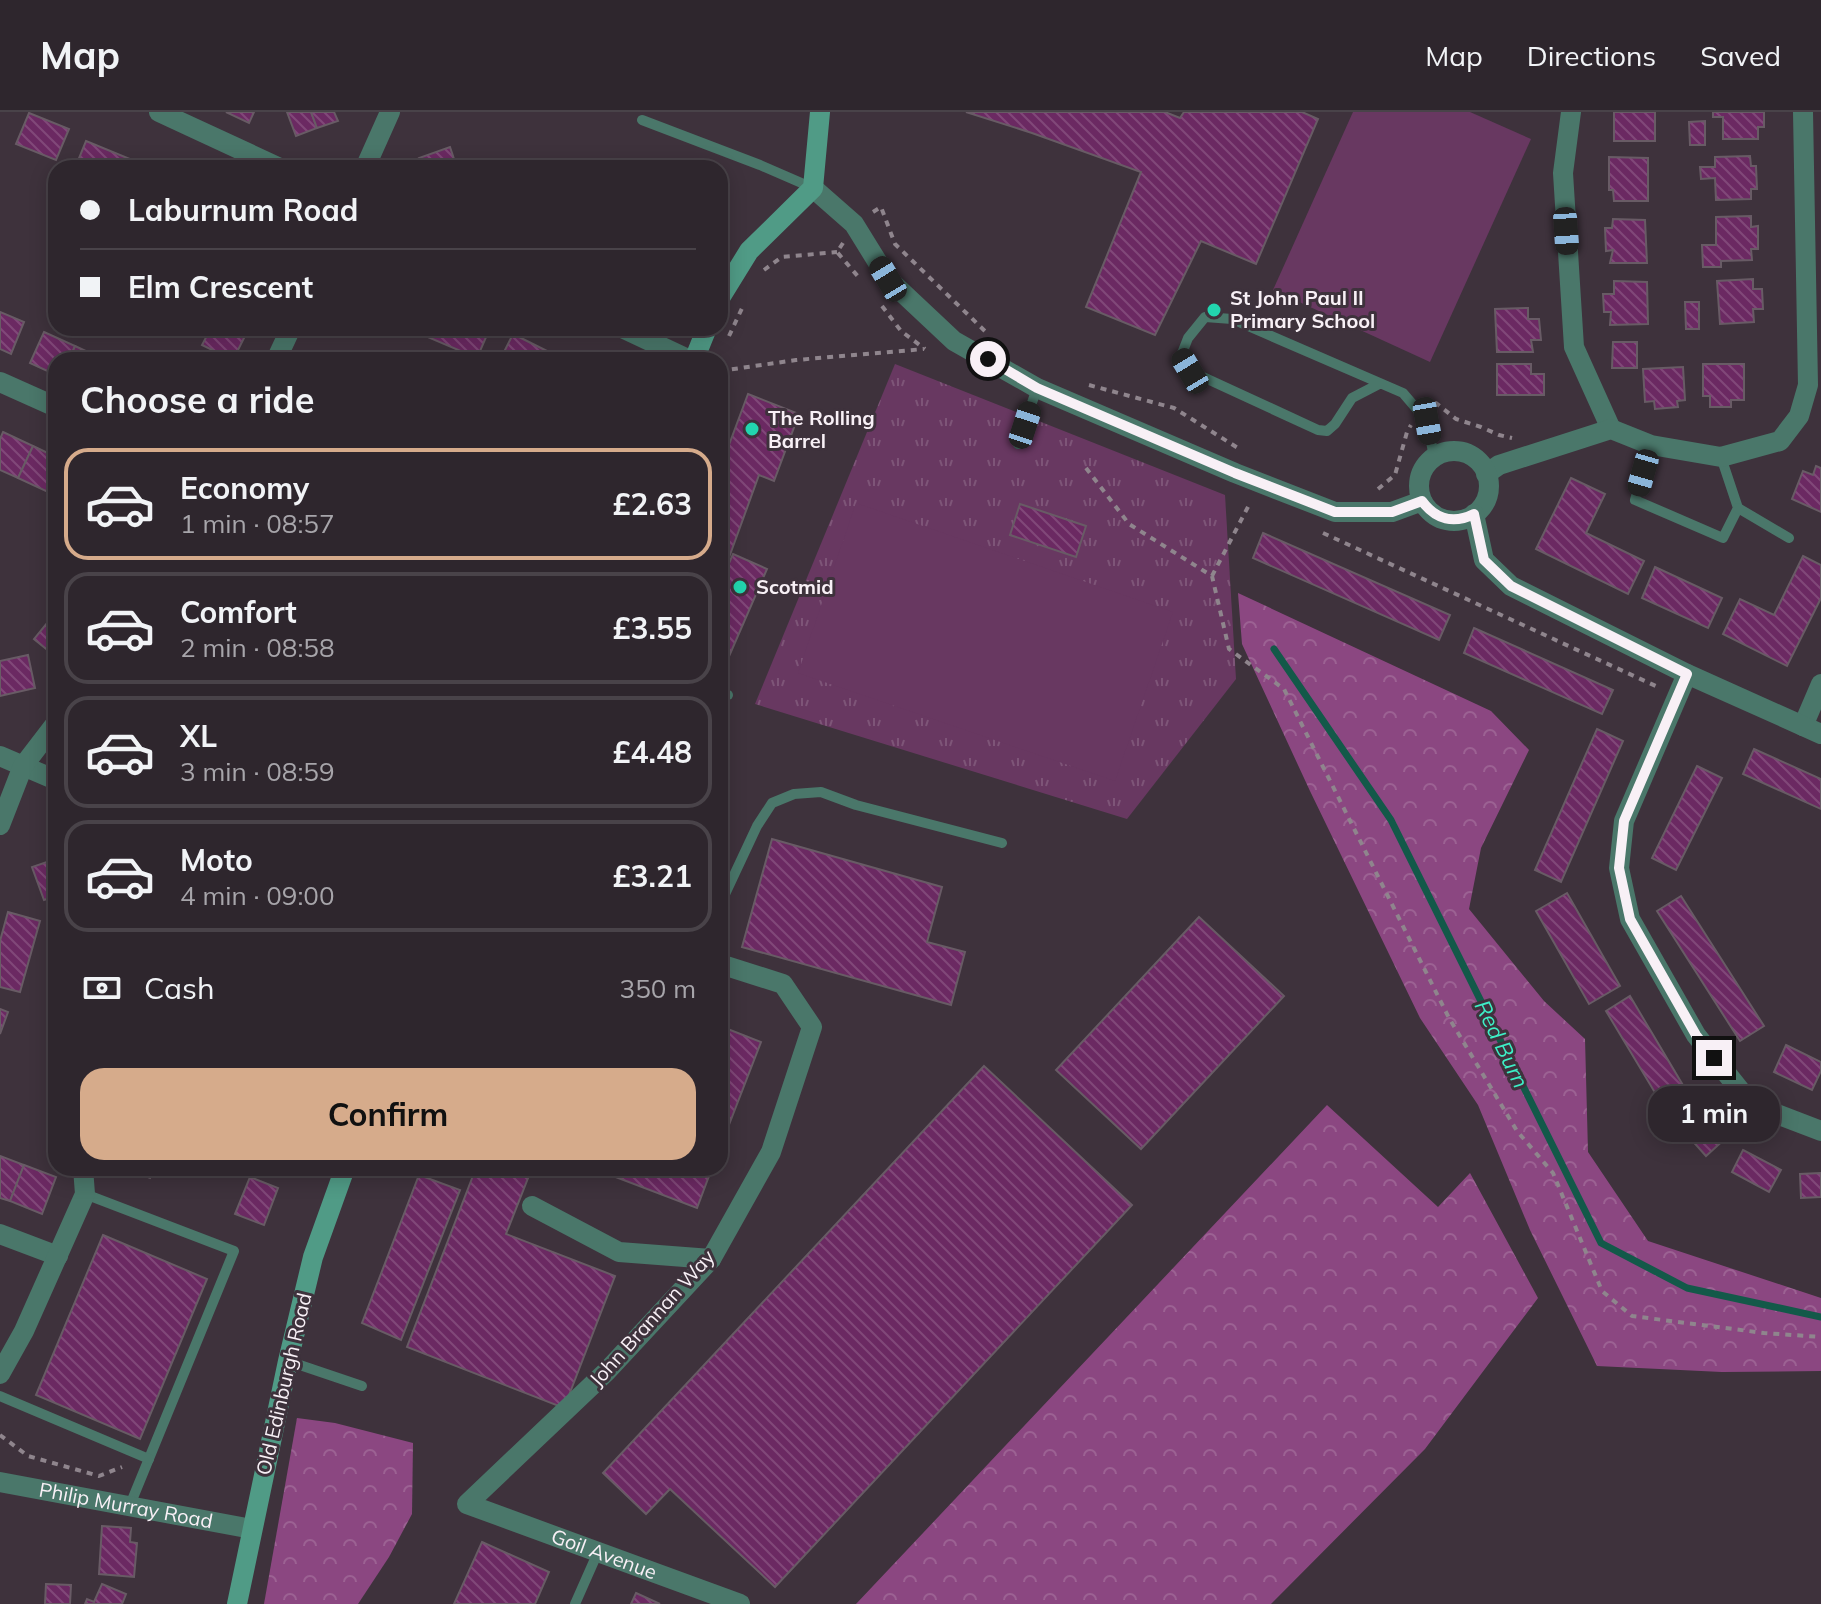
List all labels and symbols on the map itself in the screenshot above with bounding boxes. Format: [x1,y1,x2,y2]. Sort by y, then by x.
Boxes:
car [1552,206,1580,256]
car [865,252,911,306]
place label: St John Paul II Primary School [1230,285,1375,333]
marker: St John Paul II Primary School [1205,301,1223,319]
route start [970,341,1006,377]
car [1167,344,1213,398]
car [1411,395,1443,447]
car [1006,398,1044,452]
place label: The Rolling Barrel [768,405,875,453]
marker: The Rolling Barrel [743,420,761,438]
car [1625,447,1661,499]
place label: Scotmid [756,574,834,599]
marker: Scotmid [731,578,749,596]
water label: Red Burn [1469,995,1535,1093]
route end [1696,1040,1732,1076]
callout: 1 min [1648,1086,1780,1142]
street label: John Brannan Way [584,1244,720,1391]
street label: Old Edinburgh Road [250,1290,317,1477]
street label: Philip Murray Road [37,1477,215,1533]
street label: Goil Avenue [548,1523,660,1584]

